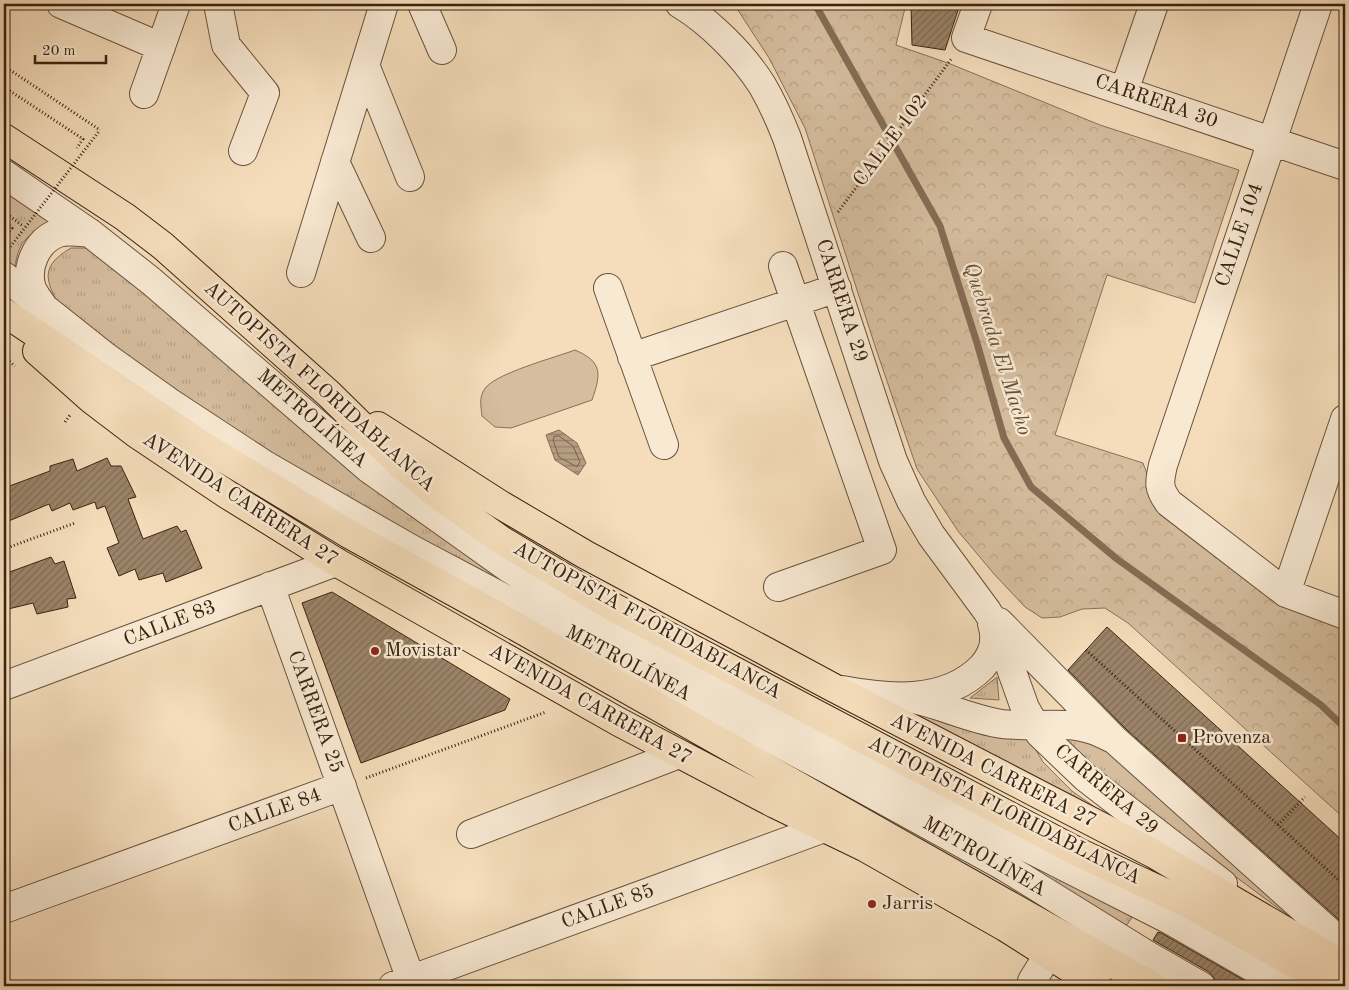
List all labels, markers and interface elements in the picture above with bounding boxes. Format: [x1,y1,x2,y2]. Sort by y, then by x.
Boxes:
scale bar [35,32,106,64]
text: 20 m [42,44,76,59]
street label: CARRERA 30 [1092,72,1220,132]
street label: CALLE 102 [850,92,932,190]
street label: CALLE 104 [1213,180,1267,290]
street label: CARRERA 29 [812,237,870,365]
water label: Quebrada El Macho [959,260,1035,438]
street label: AUTOPISTA FLORIDABLANCA [200,278,438,496]
street label: METROLÍNEA [253,364,373,472]
street label: AVENIDA CARRERA 27 [139,429,341,571]
street label: AUTOPISTA FLORIDABLANCA [510,539,784,703]
street label: CALLE 83 [121,597,219,651]
street label: METROLÍNEA [562,620,695,705]
place label: Movistar [385,641,461,661]
street label: AVENIDA CARRERA 27 [485,641,695,769]
marker: Movistar [369,645,381,657]
street label: CARRERA 25 [284,648,346,776]
street label: AVENIDA CARRERA 27 [887,710,1099,832]
place label: Provenza [1192,728,1271,748]
marker: Provenza [1176,732,1188,744]
street label: AUTOPISTA FLORIDABLANCA [864,733,1144,889]
street label: CARRERA 29 [1050,741,1162,839]
street label: CALLE 84 [226,785,324,837]
street label: METROLÍNEA [919,811,1051,900]
street label: CALLE 85 [559,881,657,933]
place label: Jarris [882,894,933,914]
marker: Jarris [866,898,878,910]

